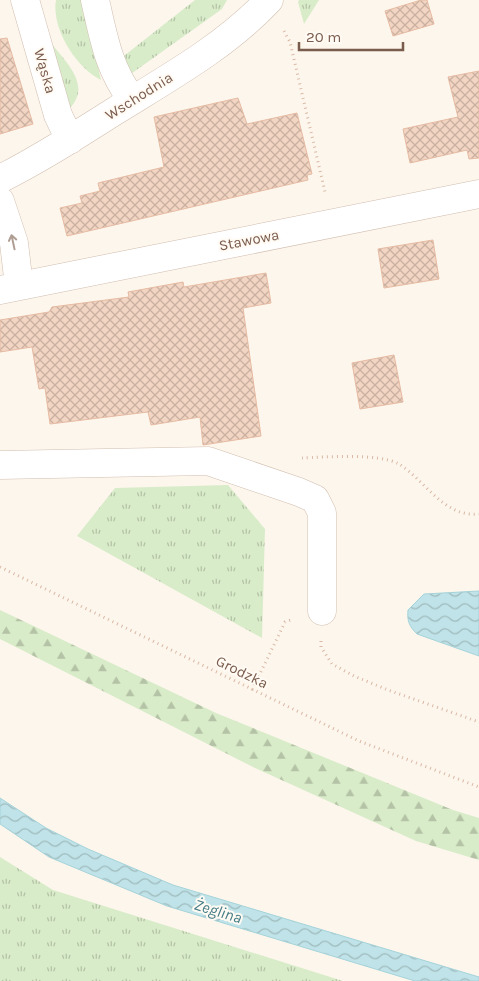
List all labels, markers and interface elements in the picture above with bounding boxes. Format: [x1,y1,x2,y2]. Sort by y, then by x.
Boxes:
scale bar [299,20,403,52]
text: 20 m [306,28,341,46]
street label: Wąska [30,47,60,95]
street label: Wschodnia [102,68,176,124]
street label: Stawowa [217,225,281,255]
one-way arrow [8,235,17,251]
street label: Grodzka [213,652,271,692]
water label: Żeglina [192,895,244,927]

